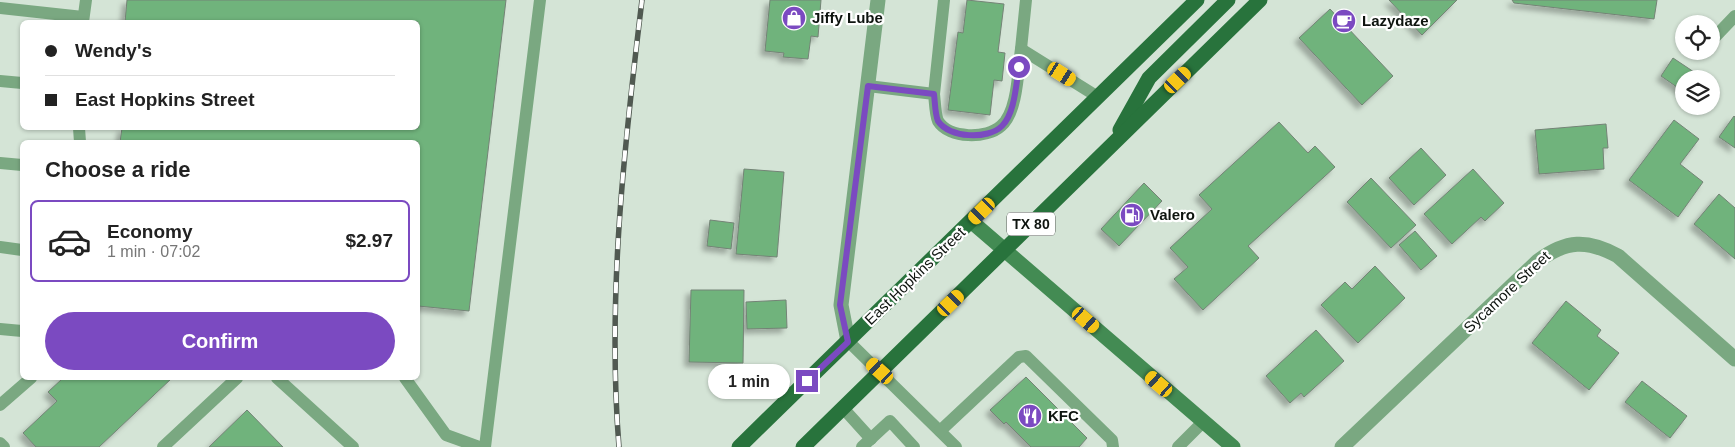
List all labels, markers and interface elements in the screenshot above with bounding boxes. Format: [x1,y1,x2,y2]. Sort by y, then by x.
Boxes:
shop icon: Jiffy Lube [781,5,807,31]
cafe icon: Lazydaze [1331,8,1357,34]
place label: Jiffy Lube [812,9,883,26]
place label: Lazydaze [1362,12,1429,29]
map controls [1675,15,1720,115]
button: locate [1675,15,1720,60]
text: Wendy's [75,40,152,61]
route start [1008,56,1030,78]
car [1045,60,1078,88]
car [1162,64,1194,96]
button: layers [1675,70,1720,115]
text: East Hopkins Street [75,89,255,110]
text: Choose a ride [45,157,190,182]
car [966,195,997,227]
fuel station icon: Valero [1119,202,1145,228]
place label: Valero [1150,206,1195,223]
road number: TX 80 [1007,212,1055,235]
icon: car [47,219,92,264]
text: Economy [107,221,193,242]
street label: East Hopkins Street [861,223,969,328]
text: $2.97 [345,230,393,251]
text: 1 min · 07:02 [107,243,200,260]
street label: Sycamore Street [1460,247,1554,336]
car [934,287,967,319]
car [1069,304,1102,336]
button: Confirm [45,312,395,370]
car [863,355,896,387]
callout: 1 min [707,364,790,398]
car [1142,368,1175,400]
route end [796,370,818,392]
text: 1 min [728,373,770,390]
restaurant icon: KFC [1017,403,1043,429]
place label: KFC [1048,407,1079,424]

